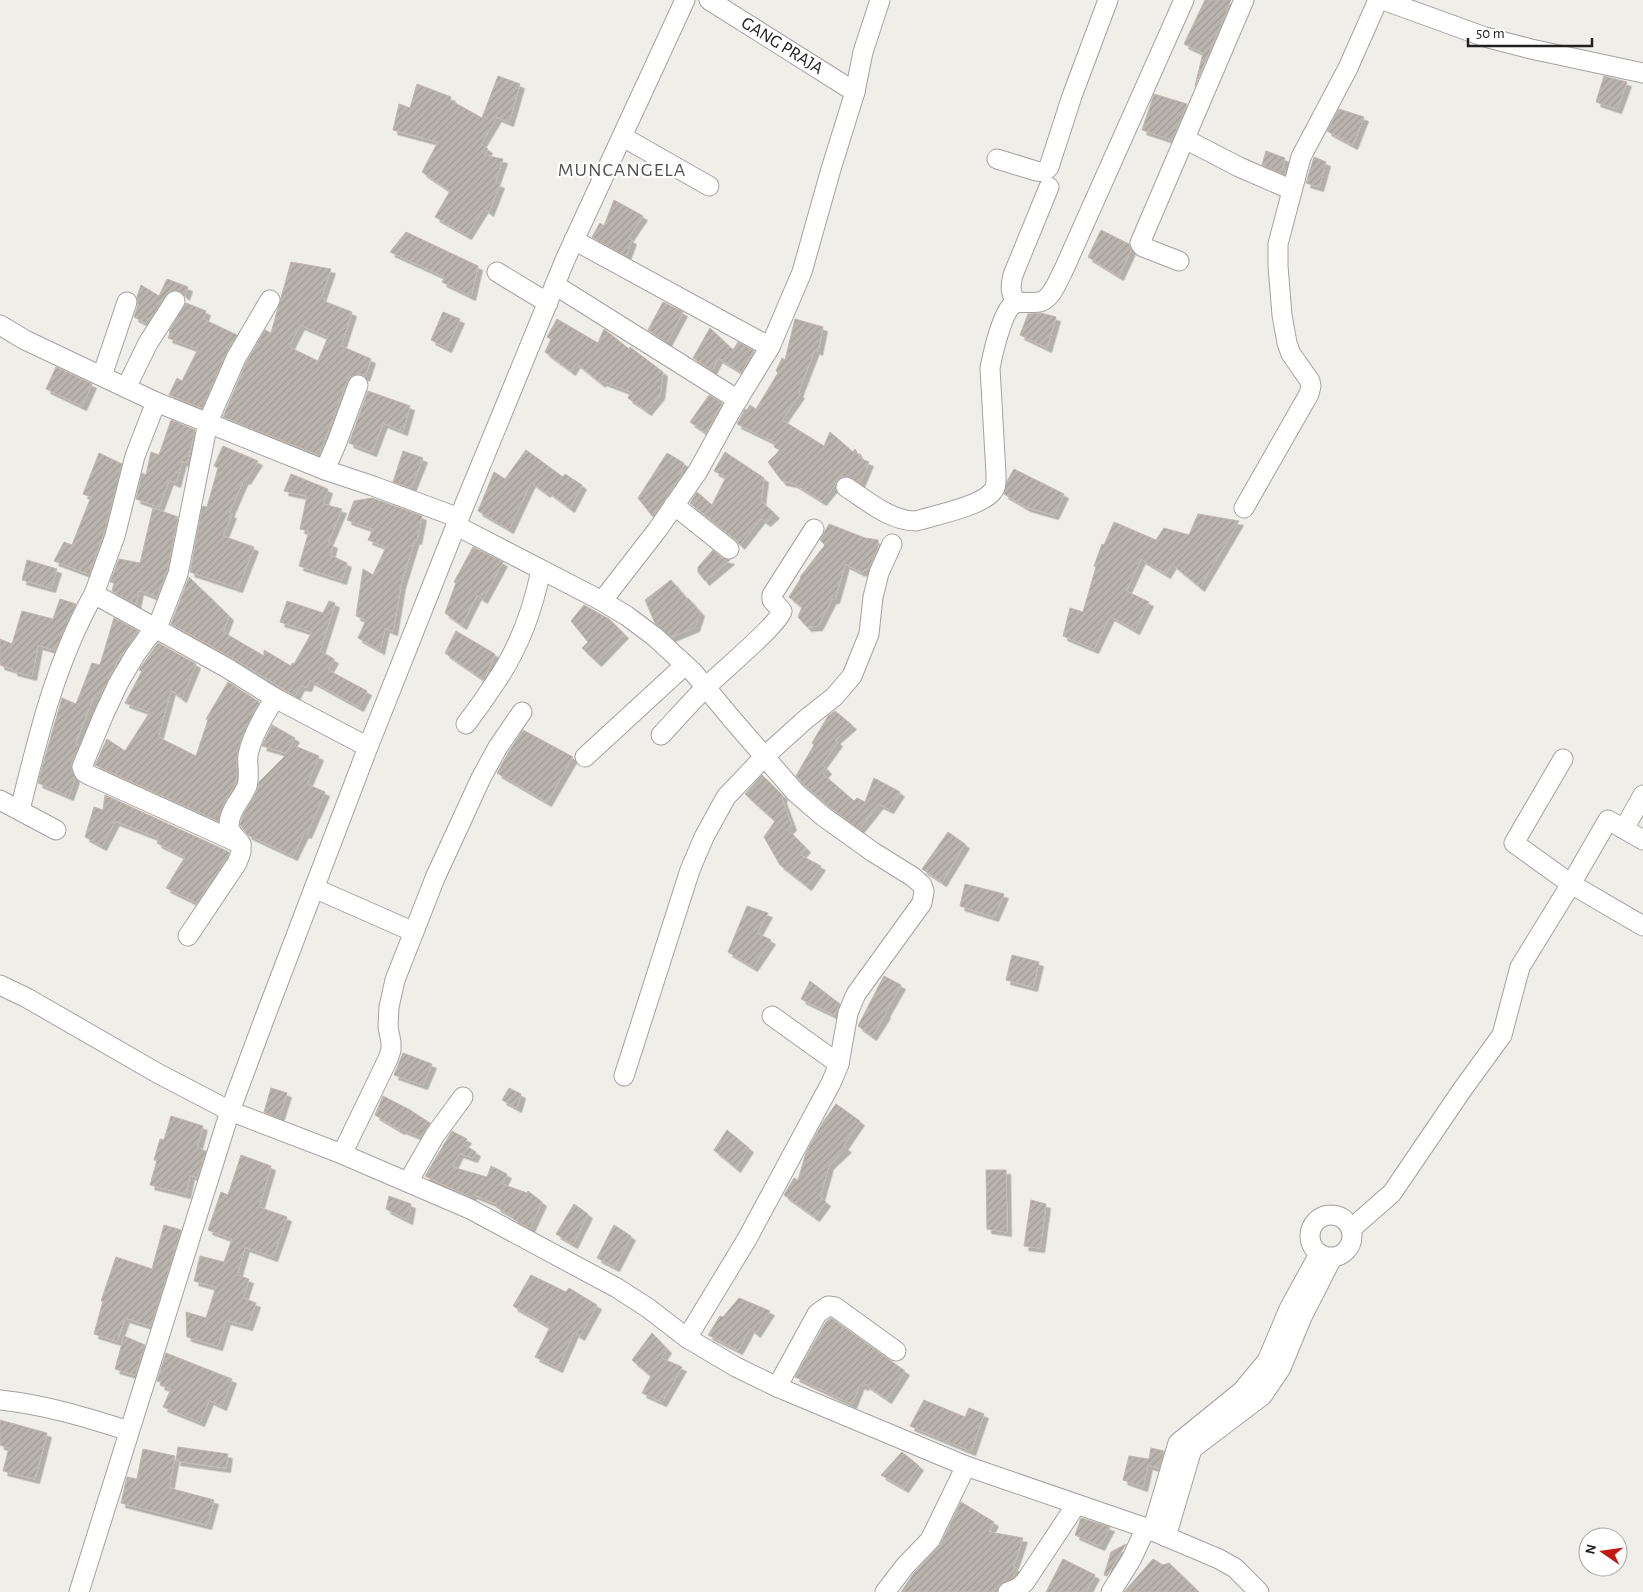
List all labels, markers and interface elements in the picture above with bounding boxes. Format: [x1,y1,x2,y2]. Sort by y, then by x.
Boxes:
street label: GANG PRAJA [738,14,827,79]
scale bar [1468,15,1592,47]
text: 50 m [1476,26,1505,41]
district label: MUNCANGELA [558,160,686,180]
north arrow [1578,1527,1628,1577]
text: N [1583,1543,1599,1556]

